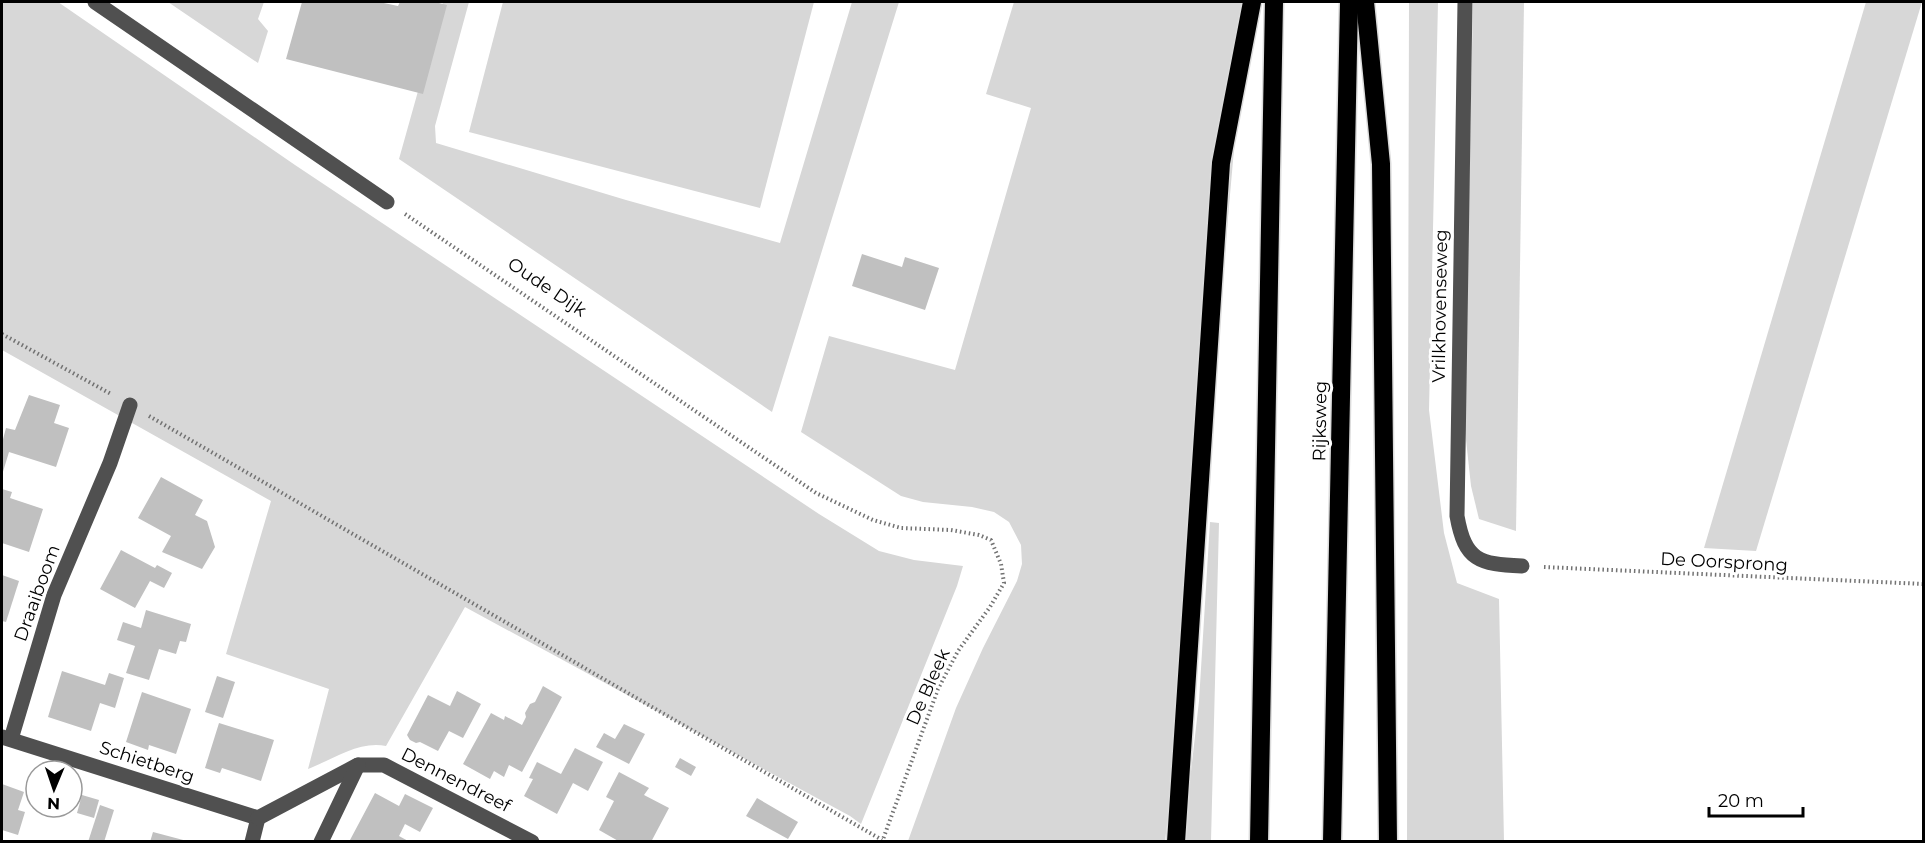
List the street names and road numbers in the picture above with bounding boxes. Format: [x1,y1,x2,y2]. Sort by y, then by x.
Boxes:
street label: Vrilkhovenseweg [1428,229,1452,383]
street label: Oude Dijk [503,253,591,322]
street label: Rijksweg [1308,381,1332,461]
street label: Draaiboom [9,542,65,644]
street label: De Oorsprong [1660,548,1788,576]
street label: De Bleek [901,645,955,729]
street label: Schietberg [97,736,197,788]
street label: Dennendreef [397,743,515,817]

